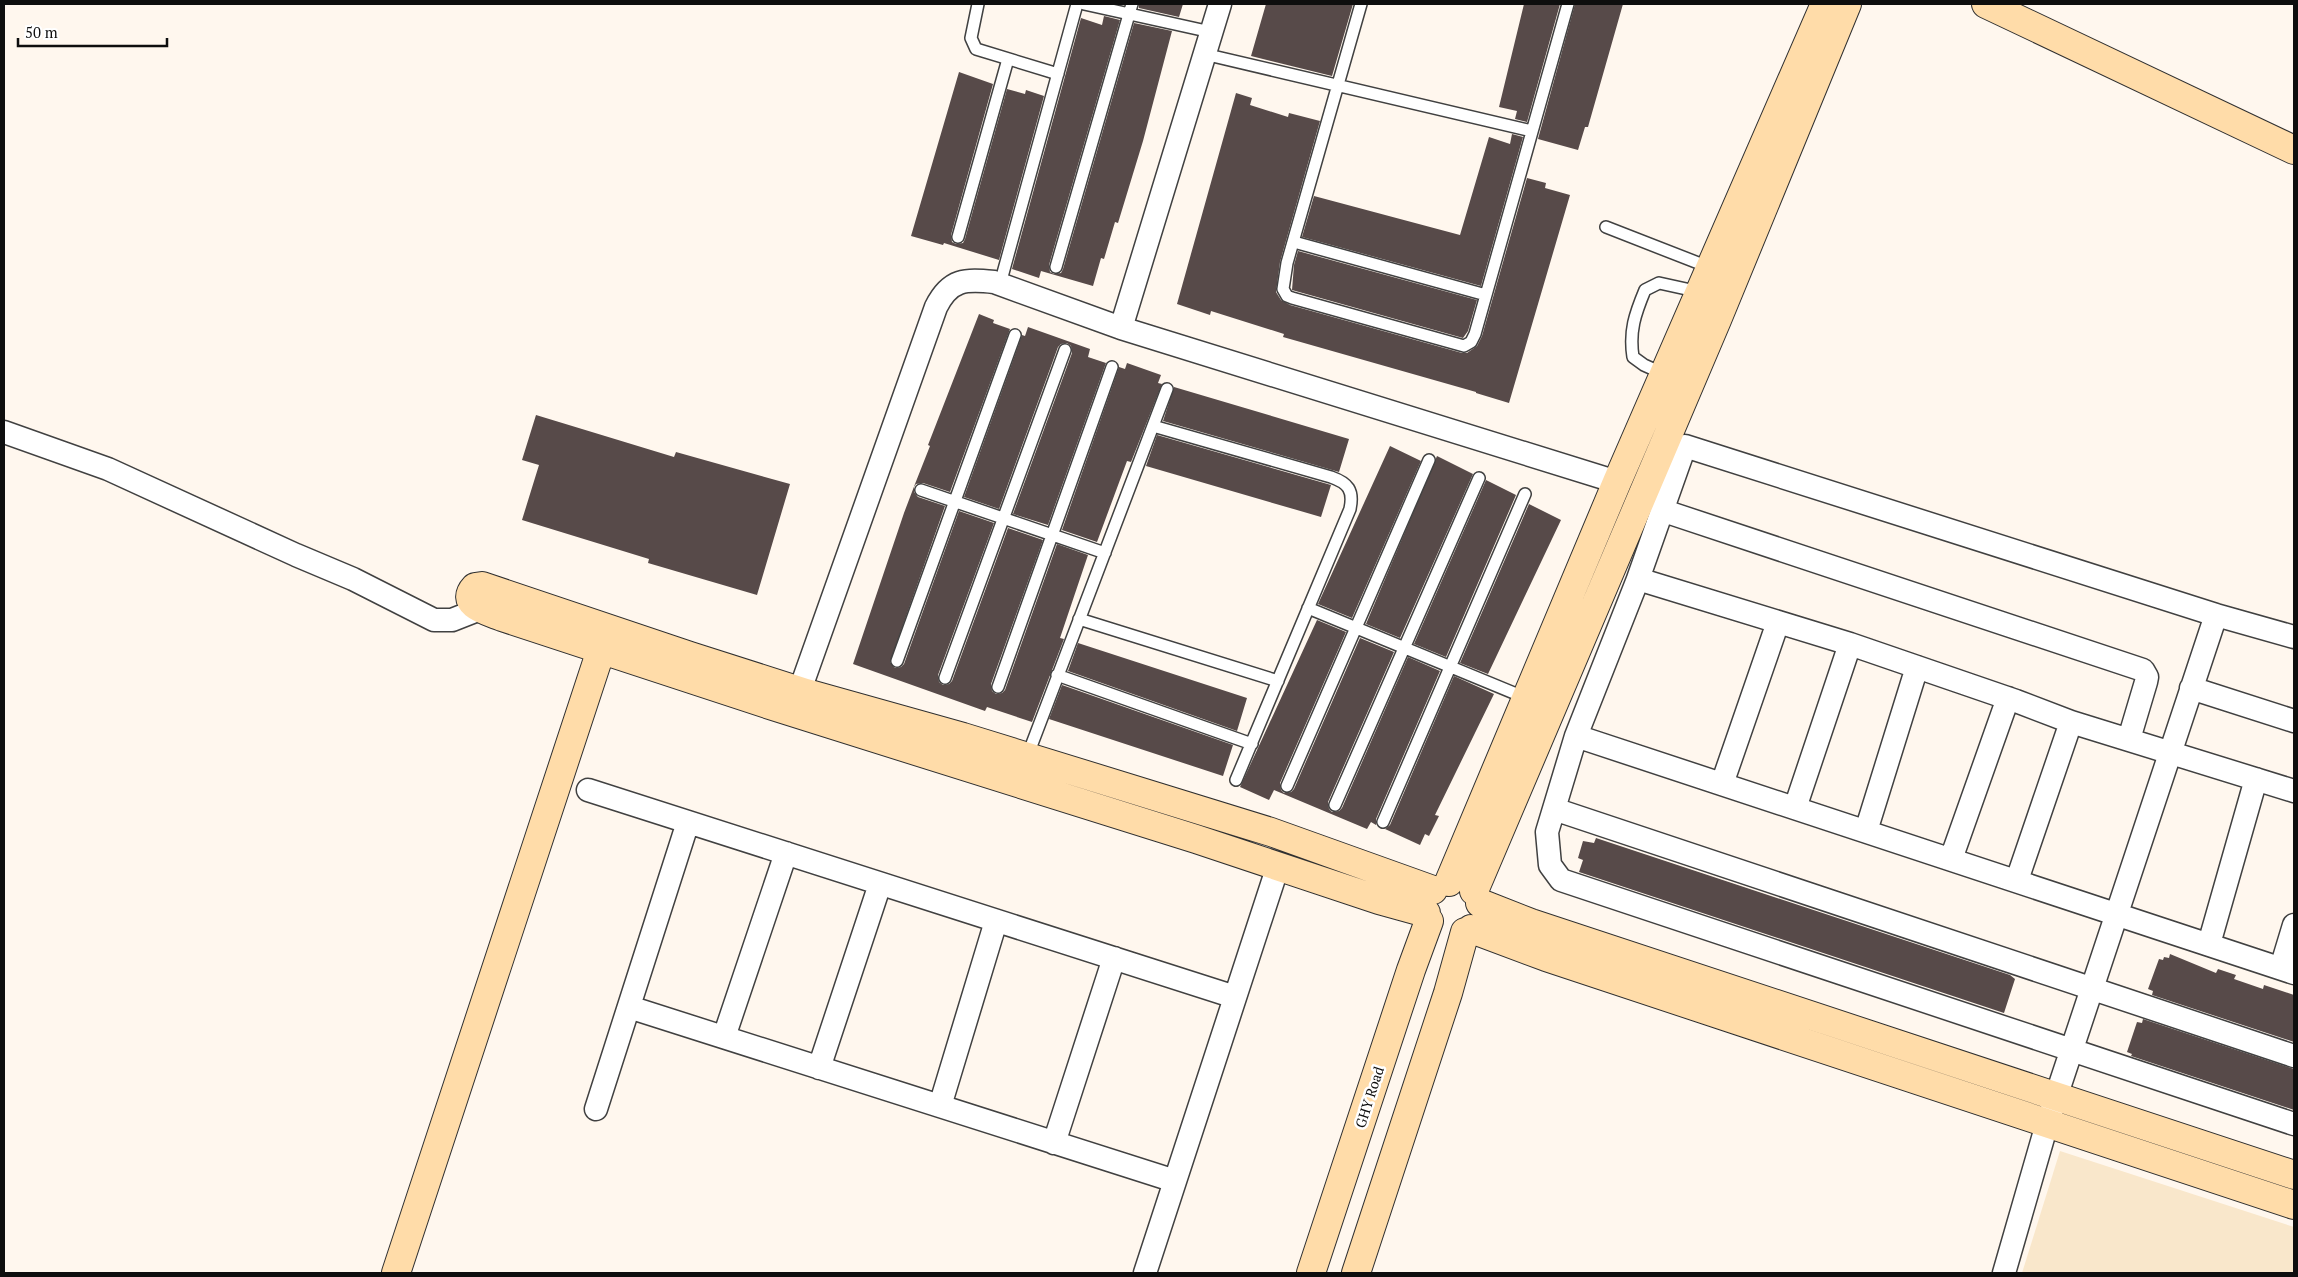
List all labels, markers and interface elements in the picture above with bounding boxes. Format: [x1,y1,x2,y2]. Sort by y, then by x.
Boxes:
scale bar [18,15,166,47]
text: 50 m [25,22,58,42]
street label: GHY Road [1350,1064,1388,1130]

